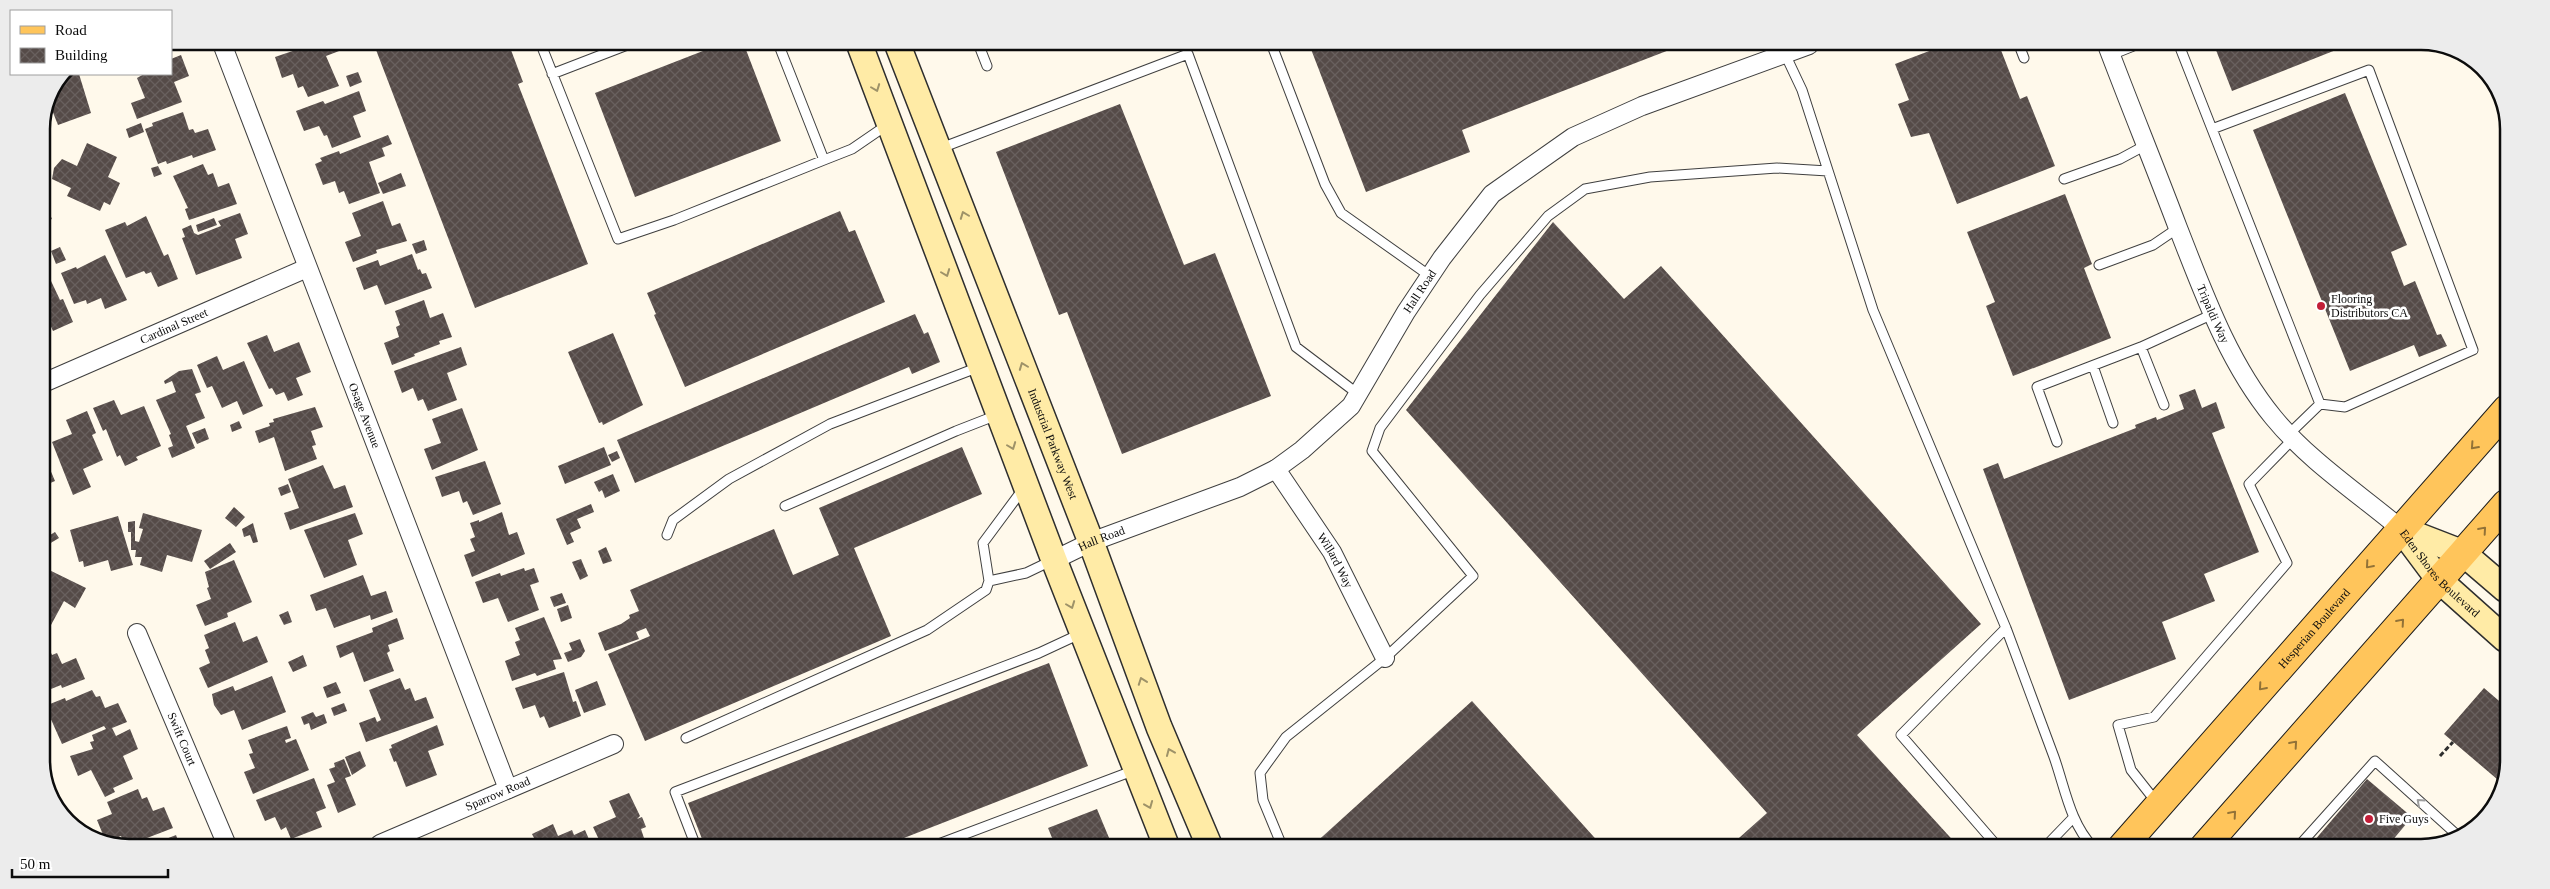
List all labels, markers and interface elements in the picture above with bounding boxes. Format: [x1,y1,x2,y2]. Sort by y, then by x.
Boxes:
legend [10,10,172,75]
text: Road [55,22,87,38]
text: Building [55,47,108,63]
one-way arrow [870,83,880,92]
one-way arrow [960,211,970,220]
street label: Hall Road [1400,267,1439,316]
one-way arrow [940,268,950,277]
street label: Tripaldi Way [2194,282,2232,346]
place label: Flooring Distributors CA [2331,292,2408,320]
marker: Flooring Distributors CA [2315,300,2327,312]
street label: Cardinal Street [138,305,210,347]
one-way arrow [1019,362,1029,371]
street label: Osage Avenue [346,381,384,450]
street label: Industrial Parkway West [1025,386,1081,502]
one-way arrow [2471,440,2480,449]
one-way arrow [1006,442,1016,450]
street label: Hall Road [1076,523,1127,554]
street label: Eden Shores Boulevard [2397,527,2482,620]
one-way arrow [2477,527,2486,536]
street label: Willard Way [1314,530,1356,590]
one-way arrow [2365,560,2374,569]
street label: Hesperian Boulevard [2275,586,2353,671]
one-way arrow [1065,600,1075,609]
one-way arrow [2395,619,2404,628]
one-way arrow [1138,677,1148,686]
one-way arrow [2258,682,2267,691]
street label: Swift Court [164,710,200,768]
one-way arrow [2288,741,2297,750]
one-way arrow [1165,748,1176,757]
street label: Sparrow Road [463,774,532,814]
one-way arrow [2416,798,2425,807]
one-way arrow [1143,800,1154,809]
one-way arrow [2227,811,2235,820]
place label: Five Guys [2379,812,2429,826]
marker: Five Guys [2363,813,2375,825]
scale bar [12,846,169,878]
text: 50 m [20,856,51,872]

